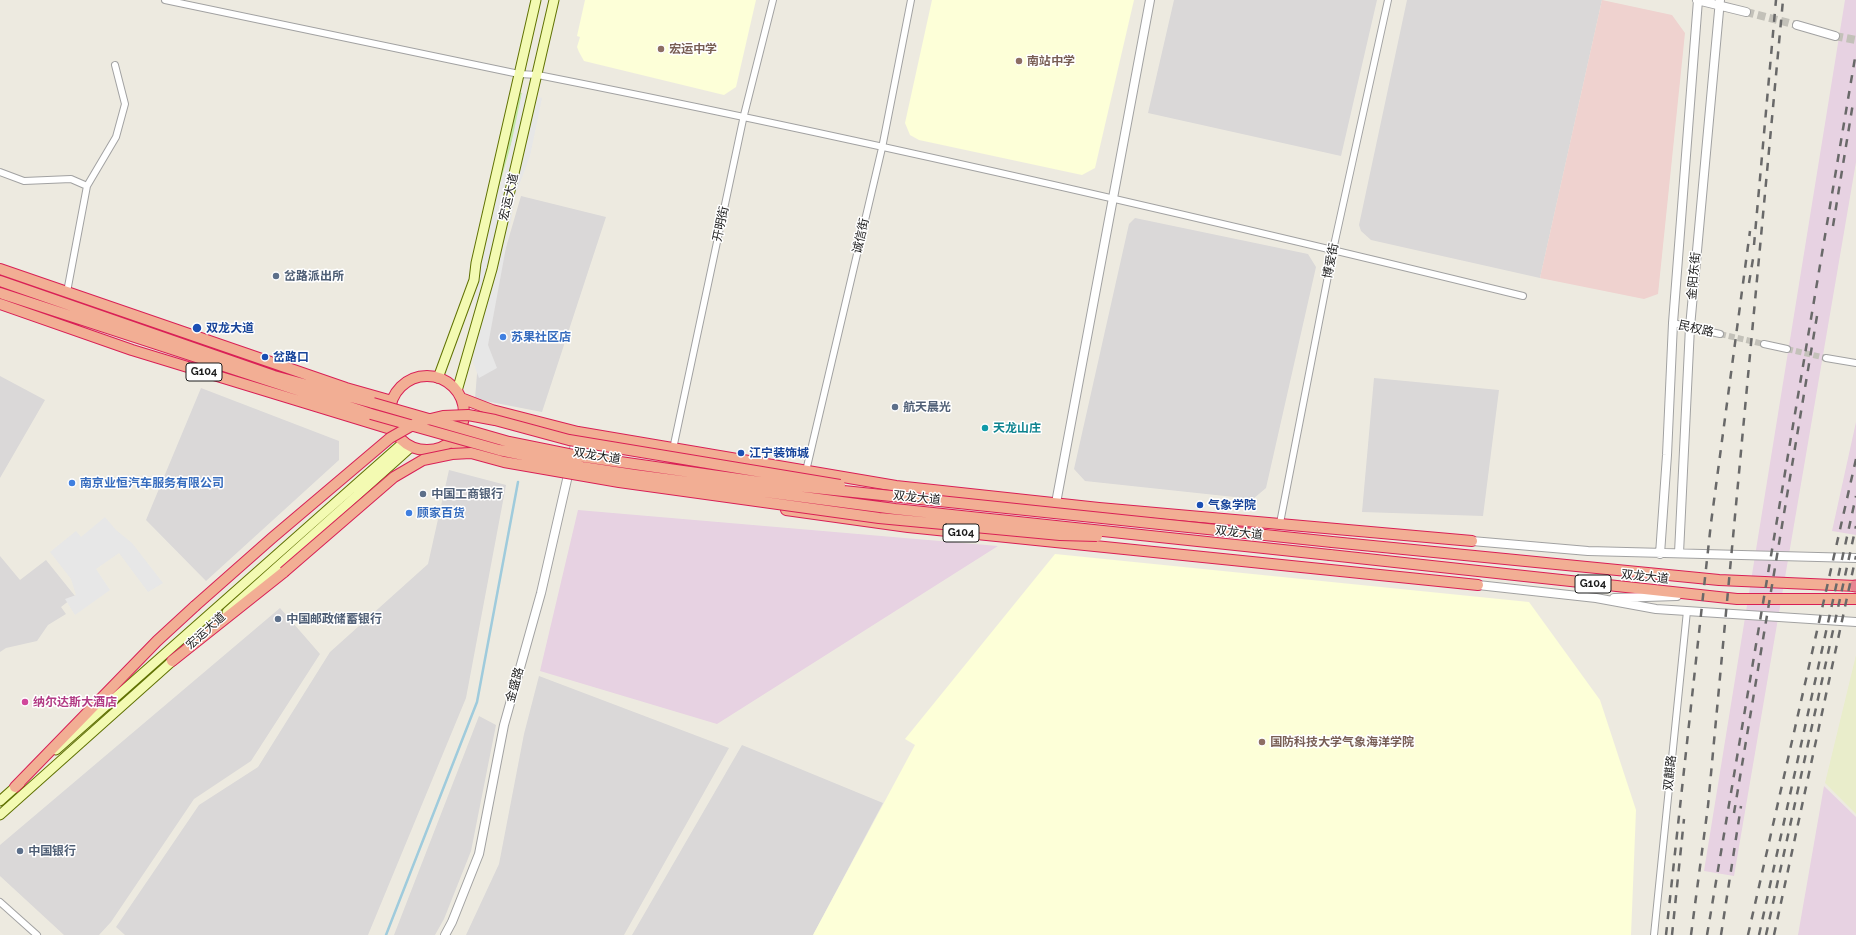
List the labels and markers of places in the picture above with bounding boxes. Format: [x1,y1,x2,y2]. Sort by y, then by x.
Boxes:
place label: 宏运中学 [669,42,717,56]
marker: 宏运中学 [656,44,666,54]
place label: 南站中学 [1027,54,1075,68]
marker: 南站中学 [1014,56,1024,66]
place label: 岔路派出所 [284,269,344,283]
marker: 岔路派出所 [271,271,281,281]
place label: 双龙大道 [206,321,254,335]
marker: 双龙大道 [191,322,203,334]
place label: 苏果社区店 [511,330,571,344]
marker: 苏果社区店 [498,332,508,342]
place label: 岔路口 [273,350,309,364]
marker: 岔路口 [260,352,270,362]
place label: 航天晨光 [903,400,951,414]
marker: 航天晨光 [890,402,900,412]
place label: 天龙山庄 [993,421,1041,435]
marker: 天龙山庄 [980,423,990,433]
place label: 江宁装饰城 [749,446,809,460]
marker: 江宁装饰城 [736,448,746,458]
place label: 南京业恒汽车服务有限公司 [80,476,224,490]
marker: 南京业恒汽车服务有限公司 [67,478,77,488]
place label: 中国工商银行 [431,487,503,501]
marker: 中国工商银行 [418,489,428,499]
place label: 气象学院 [1208,498,1256,512]
marker: 气象学院 [1195,500,1205,510]
place label: 顾家百货 [417,506,465,520]
marker: 顾家百货 [404,508,414,518]
place label: 中国邮政储蓄银行 [286,612,382,626]
marker: 中国邮政储蓄银行 [273,614,283,624]
place label: 纳尔达斯大酒店 [33,695,117,709]
marker: 纳尔达斯大酒店 [20,697,30,707]
place label: 国防科技大学气象海洋学院 [1270,735,1414,749]
marker: 国防科技大学气象海洋学院 [1257,737,1267,747]
place label: 中国银行 [28,844,76,858]
marker: 中国银行 [15,846,25,856]

